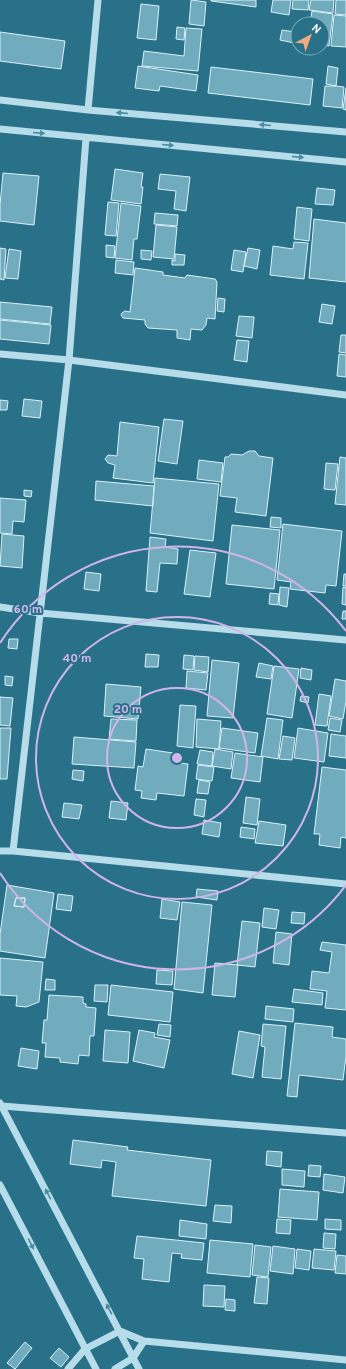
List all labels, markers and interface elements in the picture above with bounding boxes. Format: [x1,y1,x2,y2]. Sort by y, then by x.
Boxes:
north arrow [290,16,330,56]
text: N [308,21,323,37]
one-way arrow [116,110,128,117]
one-way arrow [259,122,271,129]
one-way arrow [33,130,45,137]
one-way arrow [162,142,174,149]
one-way arrow [292,154,304,161]
text: 60 m [14,602,42,618]
text: 40 m [62,651,92,667]
text: 20 m [114,702,142,718]
centre of rings [170,751,184,765]
one-way arrow [45,1189,51,1200]
one-way arrow [28,1239,34,1250]
one-way arrow [105,1304,112,1315]

